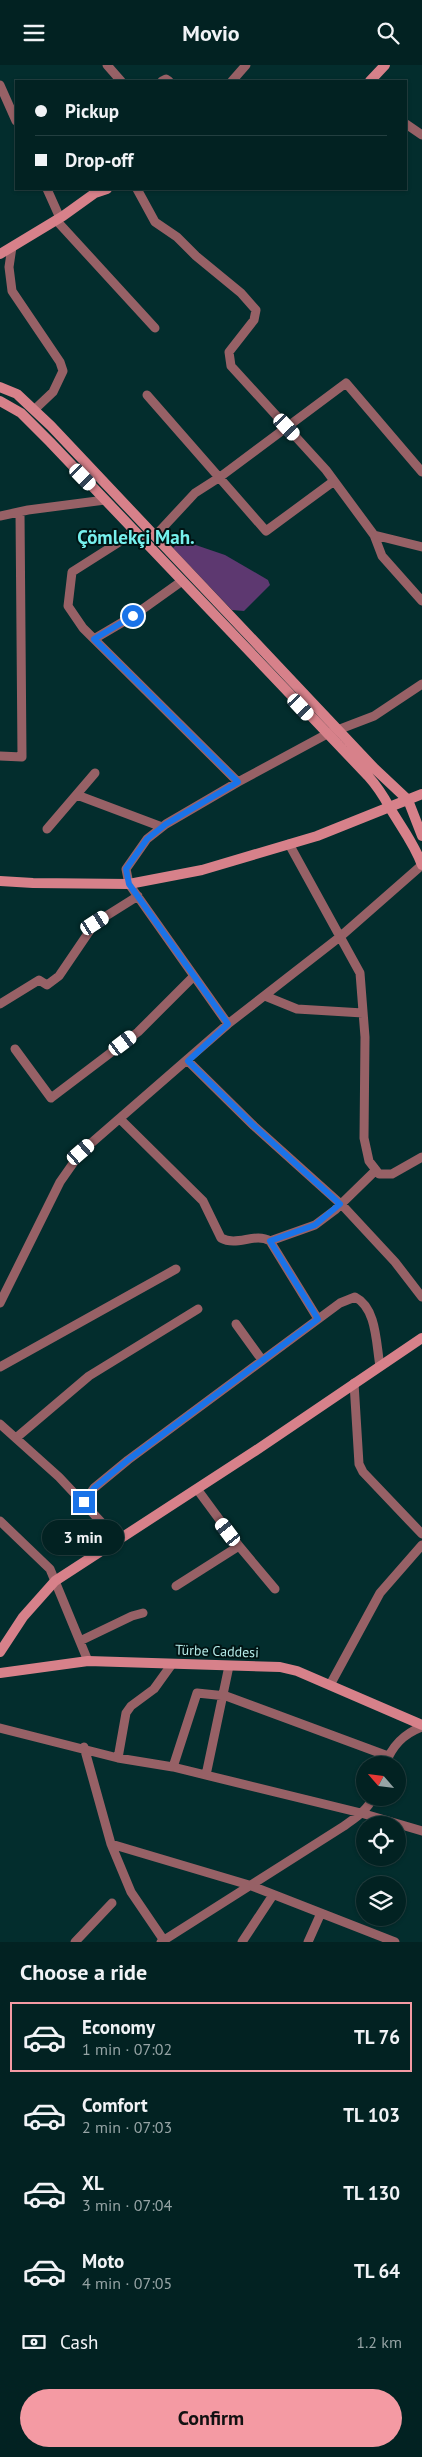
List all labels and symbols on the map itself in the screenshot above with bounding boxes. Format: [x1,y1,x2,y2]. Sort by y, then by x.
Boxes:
car [271,411,302,443]
car [67,461,98,493]
district label: Çömlekçi Mah. [77,525,195,549]
route start [122,605,144,627]
car [285,691,316,723]
car [78,909,111,937]
car [106,1028,139,1058]
car [64,1136,97,1168]
route end [73,1491,95,1513]
car [212,1516,243,1548]
callout: 3 min [43,1519,125,1555]
street label: Türbe Caddesi [175,1641,259,1661]
north arrow [356,1756,406,1806]

